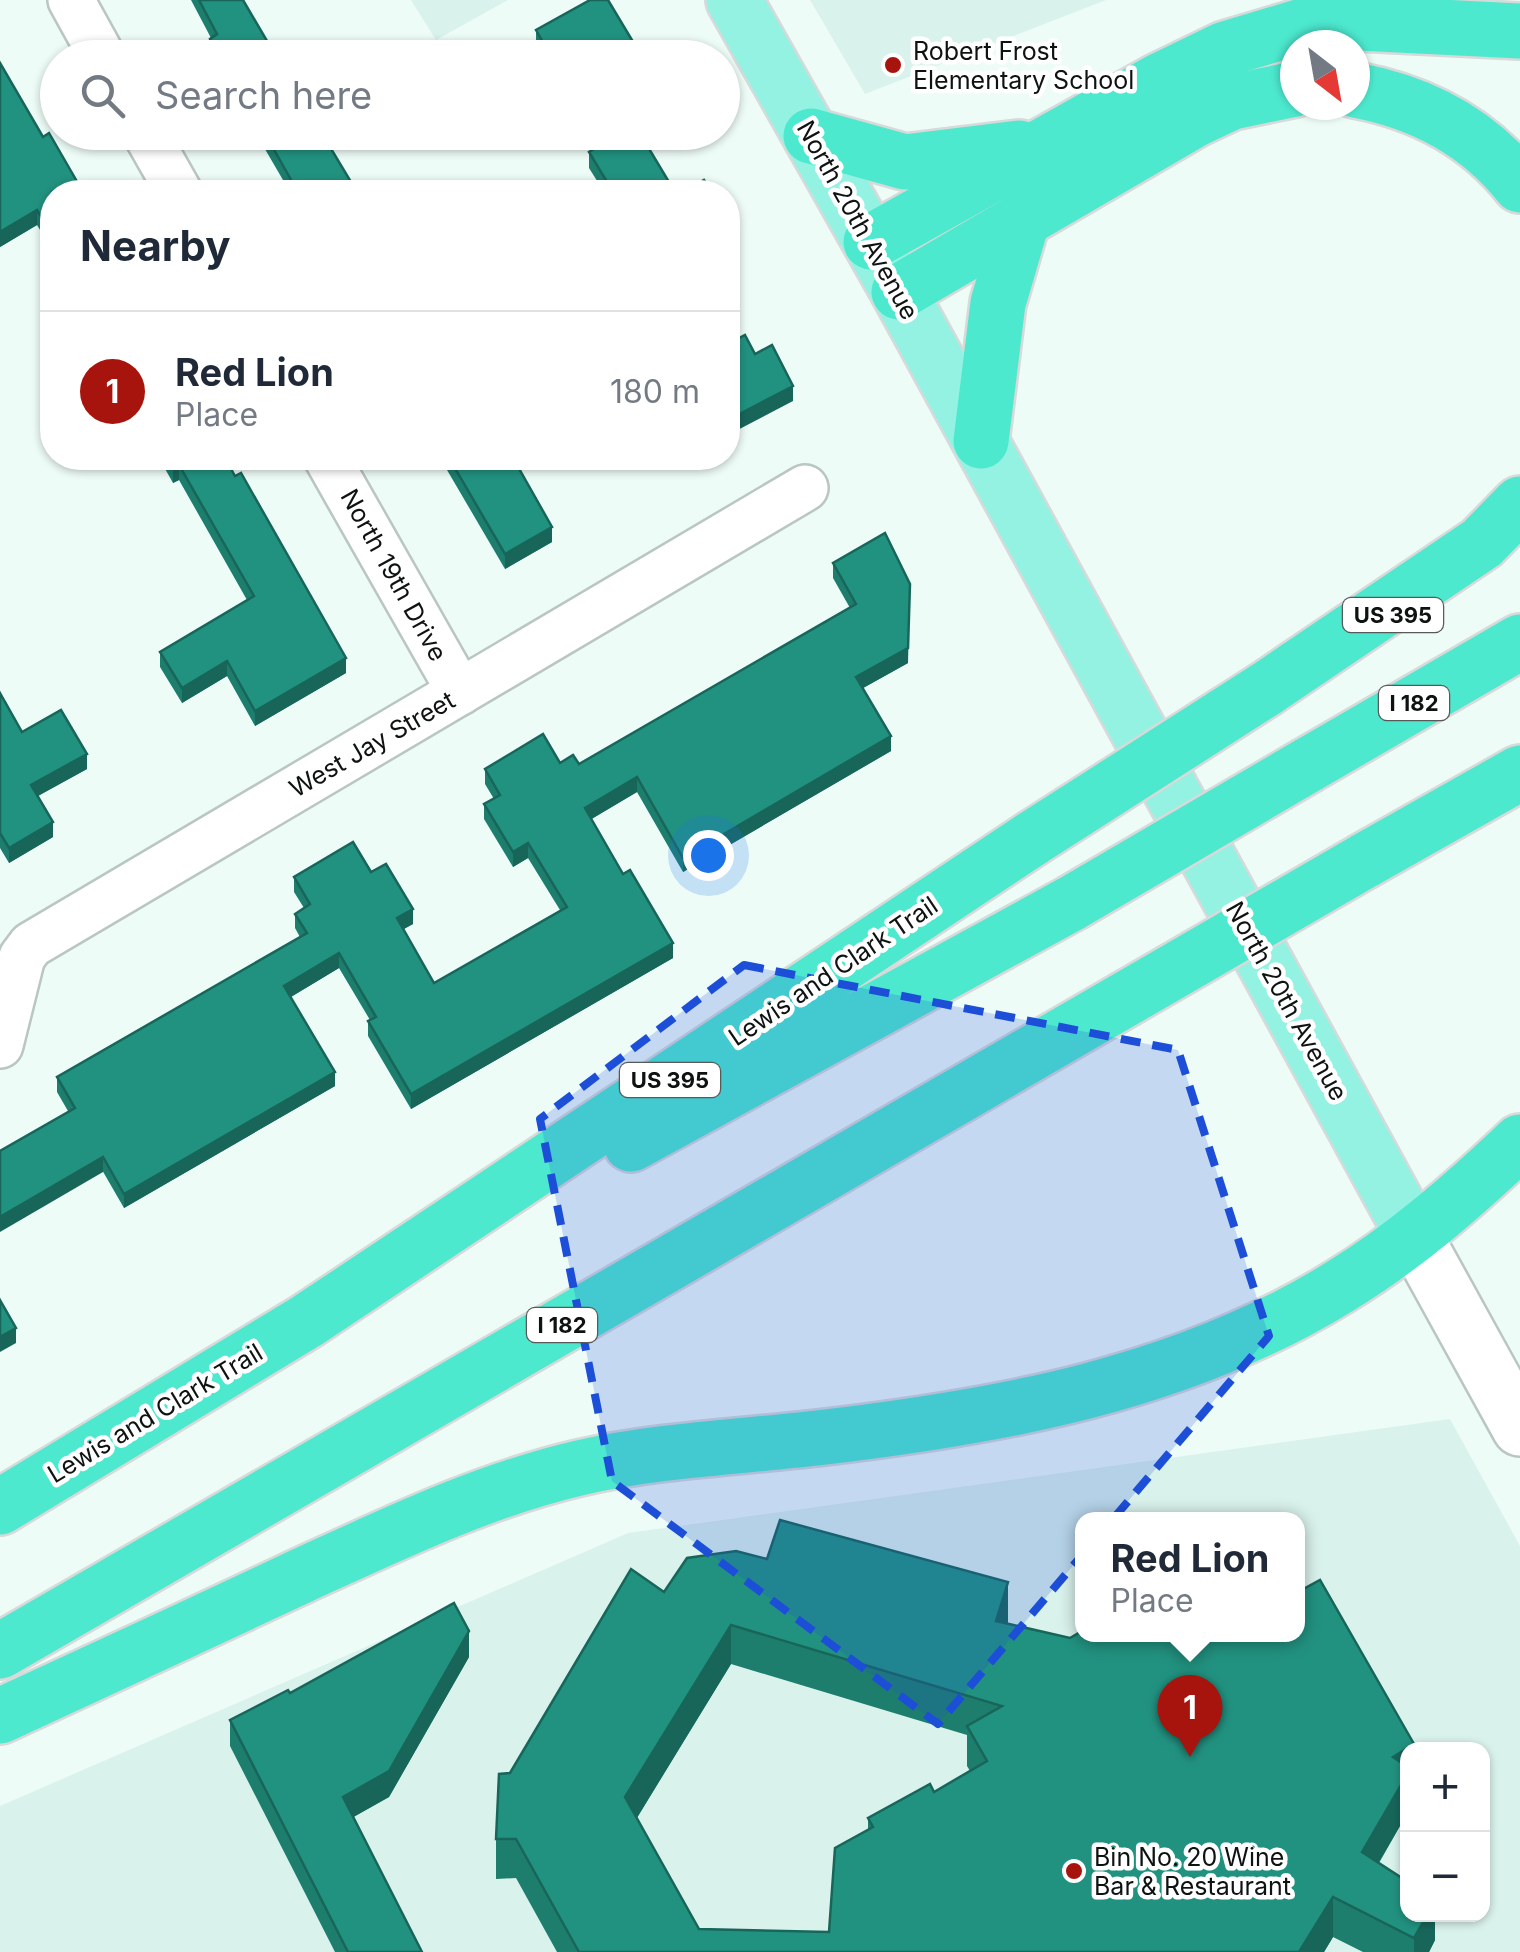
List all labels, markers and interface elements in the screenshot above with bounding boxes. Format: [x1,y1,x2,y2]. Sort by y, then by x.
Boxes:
north arrow [1280,30,1370,120]
place label: Robert Frost Elementary School [913,36,1134,95]
search box [40,40,740,150]
marker: Robert Frost Elementary School [882,54,904,76]
icon: search [75,68,130,123]
text: Search here [155,72,372,118]
street label: North 20th Avenue [791,115,925,325]
text: Nearby [80,220,231,271]
text: Red Lion [175,349,334,395]
text: 1 [106,372,119,411]
text: 180 m [610,372,700,411]
text: Place [175,395,258,434]
street label: North 19th Drive [334,484,454,666]
road number: US 395 [1343,598,1443,632]
street label: West Jay Street [284,685,460,803]
road number: I 182 [1379,686,1449,720]
your location [683,830,734,881]
street label: Lewis and Clark Trail [723,890,943,1052]
street label: North 20th Avenue [1220,896,1354,1106]
road number: US 395 [620,1063,720,1097]
road number: I 182 [527,1308,597,1342]
street label: Lewis and Clark Trail [42,1337,268,1489]
popup [1075,1512,1305,1642]
text: Red Lion [1111,1535,1269,1581]
text: Place [1111,1581,1194,1620]
pin: 1 [1158,1674,1222,1757]
map controls [1400,1742,1490,1922]
button: + [1400,1742,1490,1832]
button: − [1400,1832,1490,1922]
place label: Bin No. 20 Wine Bar & Restaurant [1094,1842,1291,1901]
marker: Bin No. 20 Wine Bar & Restaurant [1063,1860,1085,1882]

